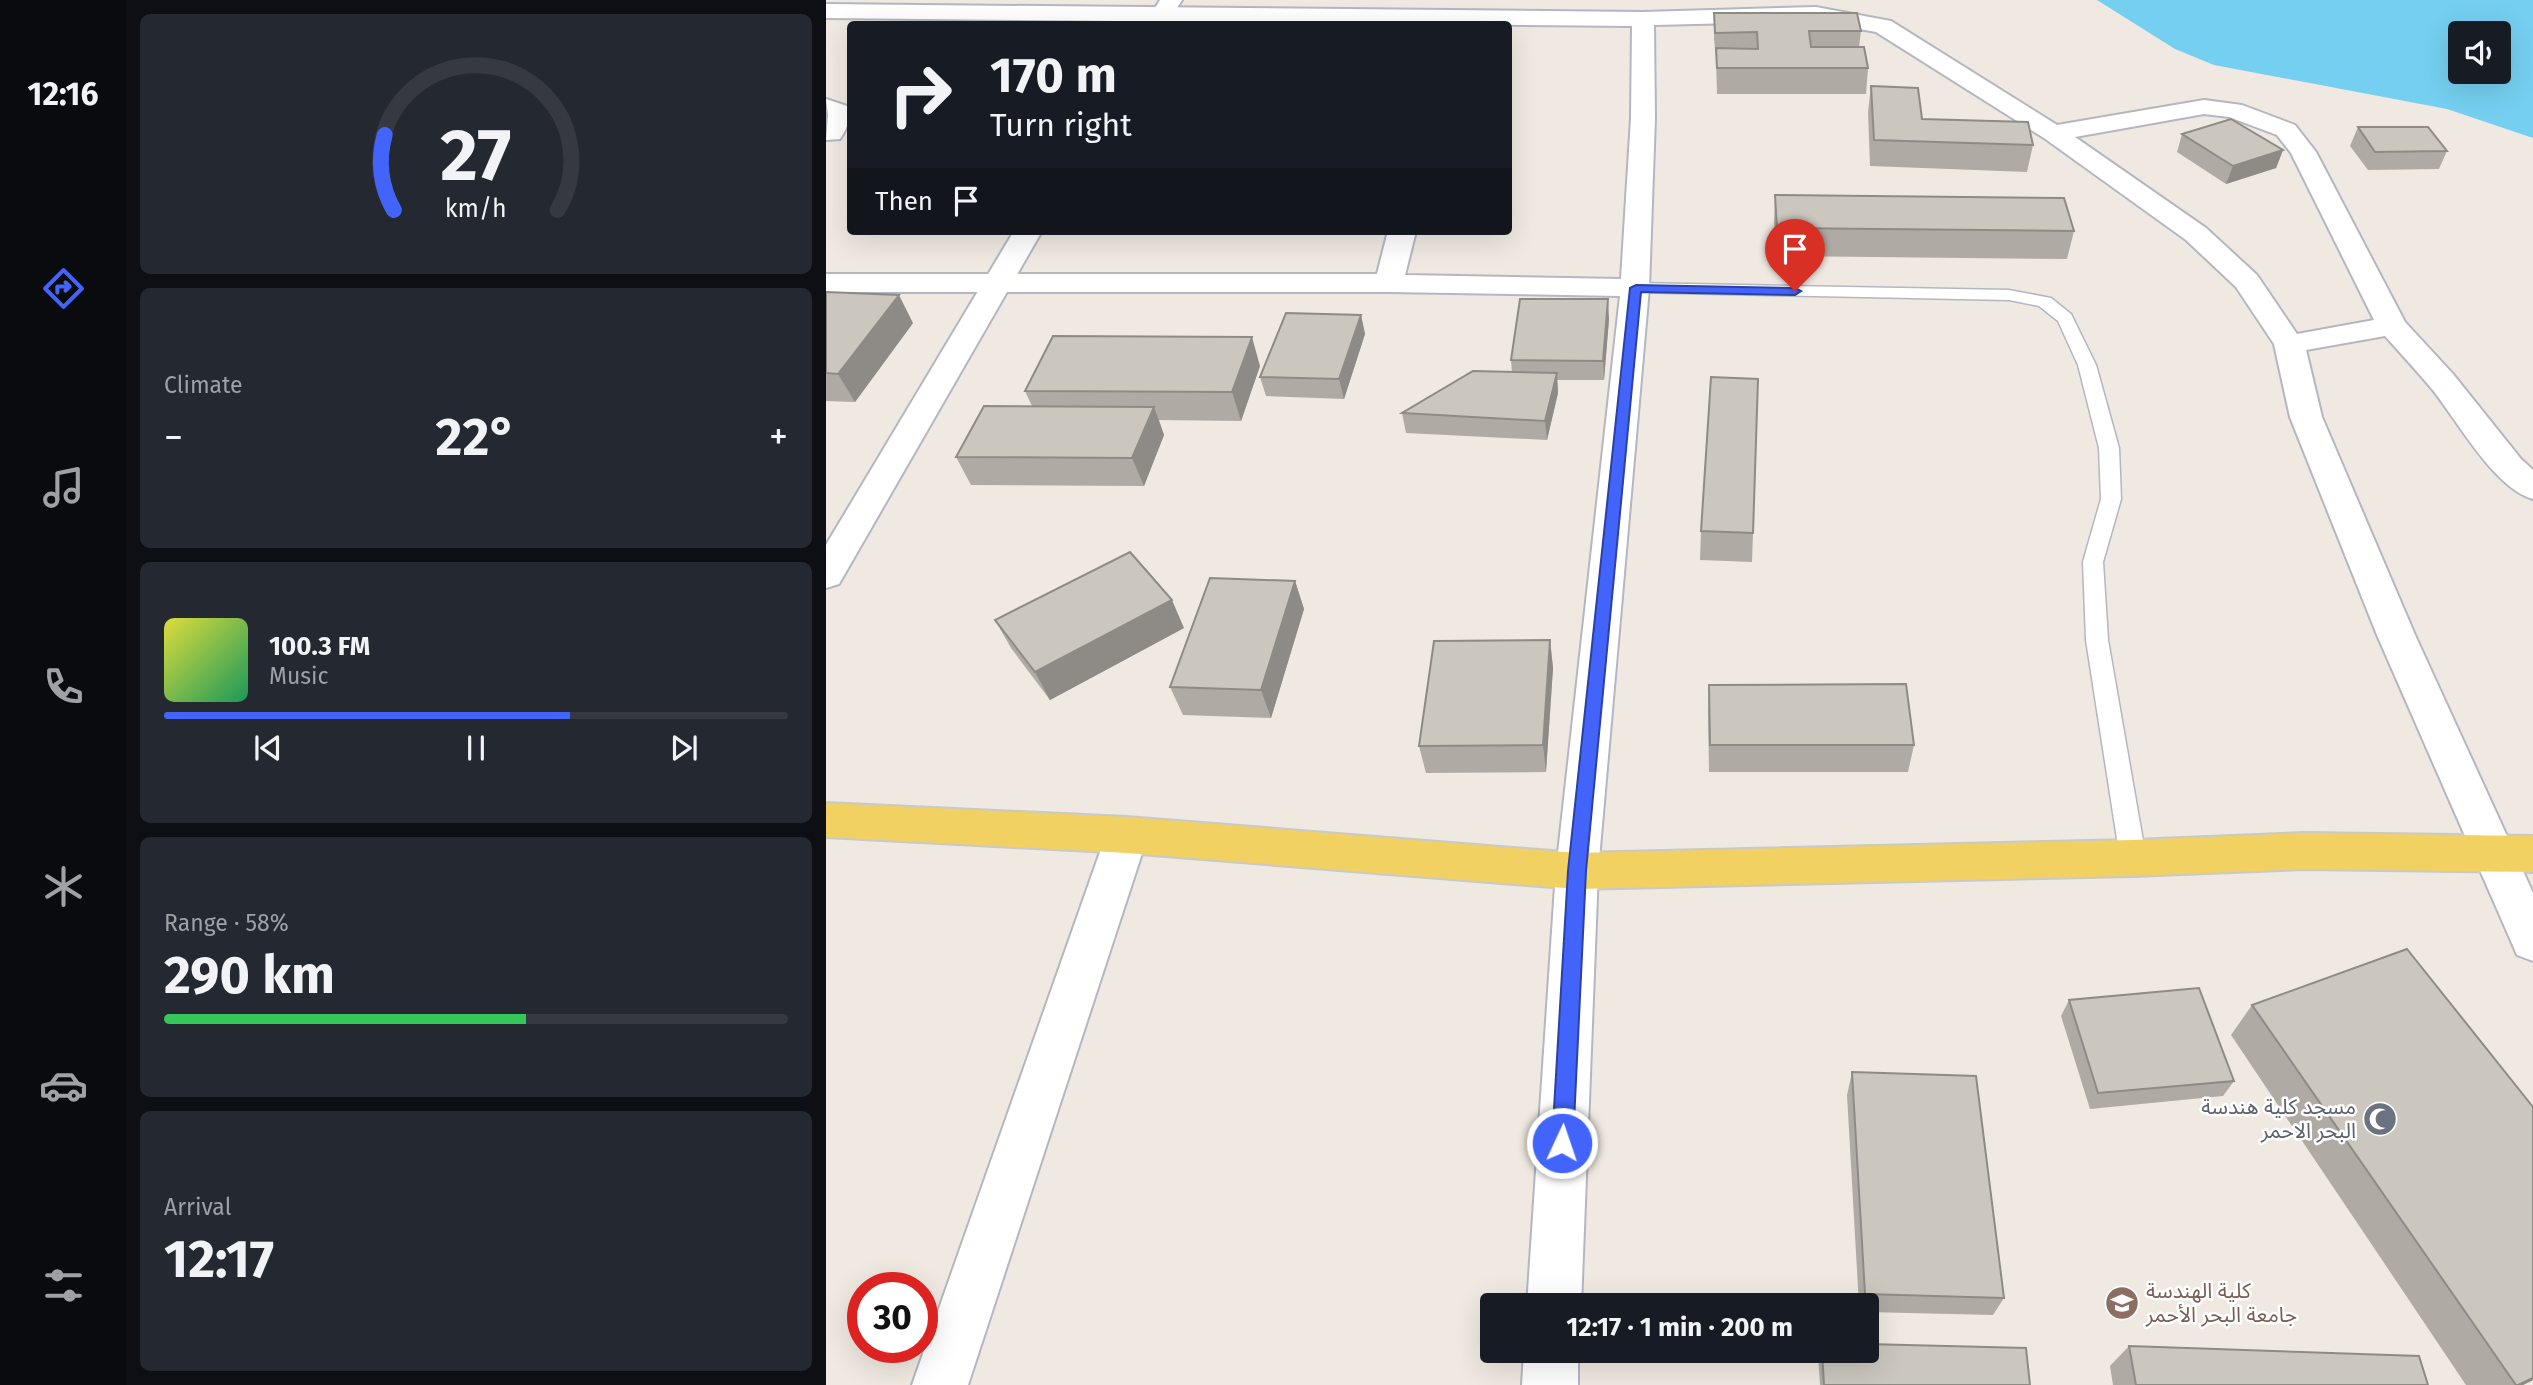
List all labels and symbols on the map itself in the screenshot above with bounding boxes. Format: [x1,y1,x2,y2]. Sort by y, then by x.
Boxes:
pin [1765,219,1825,291]
place label: مسجد كلية هندسة البحر الاحمر [2201,1094,2356,1144]
mosque icon: مسجد كلية هندسة البحر الاحمر [2361,1100,2399,1138]
position arrow [1525,1106,1599,1180]
speed limit sign: 30 [847,1272,938,1363]
place label: كلية الهندسة جامعة البحر الأحمر [2145,1278,2297,1328]
school or university icon: كلية الهندسة جامعة البحر الأحمر [2103,1284,2141,1322]

